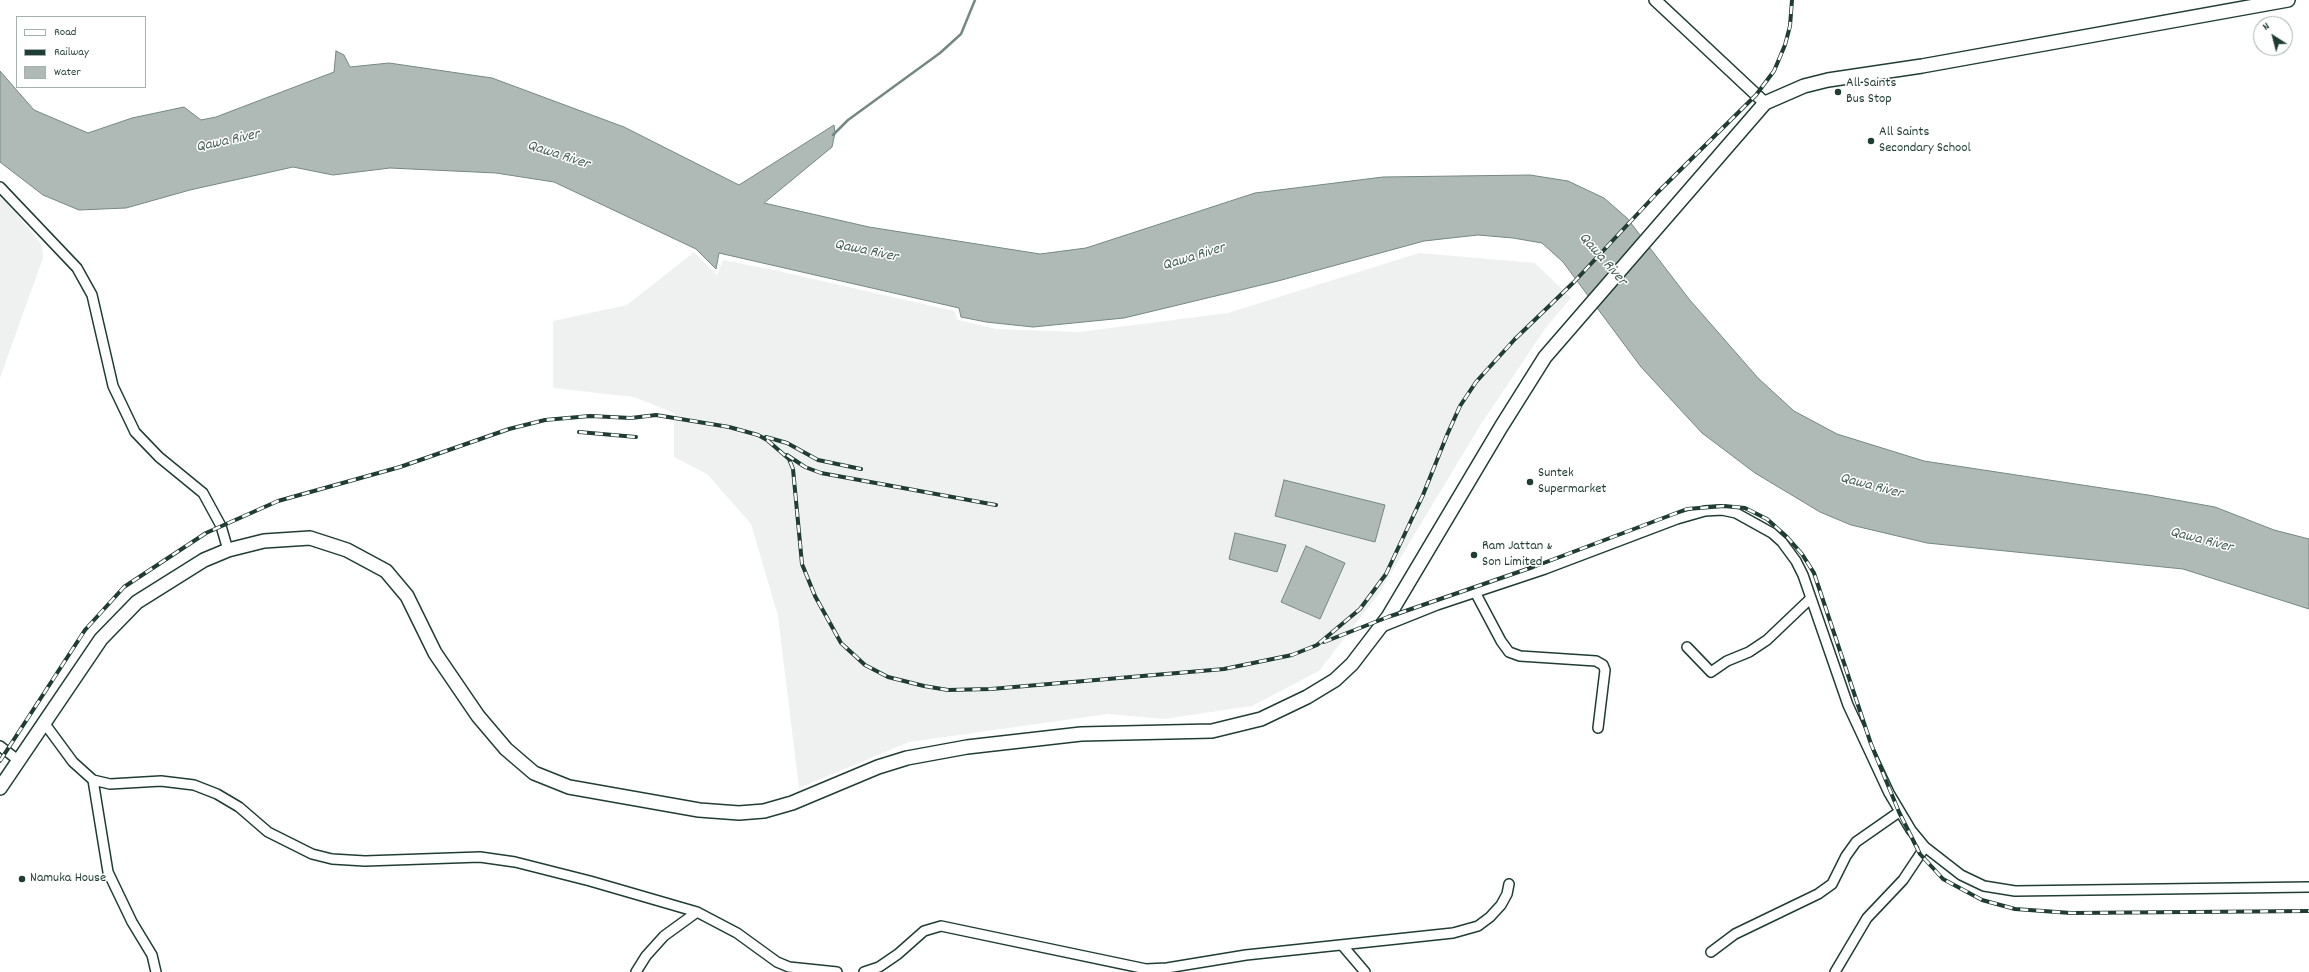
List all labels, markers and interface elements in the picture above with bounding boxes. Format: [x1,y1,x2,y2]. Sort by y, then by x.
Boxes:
legend [16,16,146,88]
north arrow [2253,16,2293,56]
text: N [2260,19,2273,35]
text: Road [54,24,76,41]
text: Railway [54,44,89,61]
text: Water [54,64,81,81]
place label: All Saints Bus Stop [1846,76,1896,108]
marker: All Saints Bus Stop [1833,87,1843,97]
place label: All Saints Secondary School [1879,125,1971,158]
water label: Qawa River [195,127,261,157]
marker: All Saints Secondary School [1866,136,1876,146]
water label: Qawa River [525,137,591,175]
water label: Qawa River [1574,230,1630,290]
water label: Qawa River [833,237,899,267]
water label: Qawa River [1161,240,1227,276]
place label: Suntek Supermarket [1538,466,1606,498]
water label: Qawa River [1838,470,1904,504]
marker: Suntek Supermarket [1525,477,1535,487]
water label: Qawa River [2168,524,2234,558]
place label: Ram Jattan & Son Limited [1482,539,1553,572]
marker: Ram Jattan & Son Limited [1469,550,1479,560]
place label: Namuka House [30,871,106,887]
marker: Namuka House [17,874,27,884]

